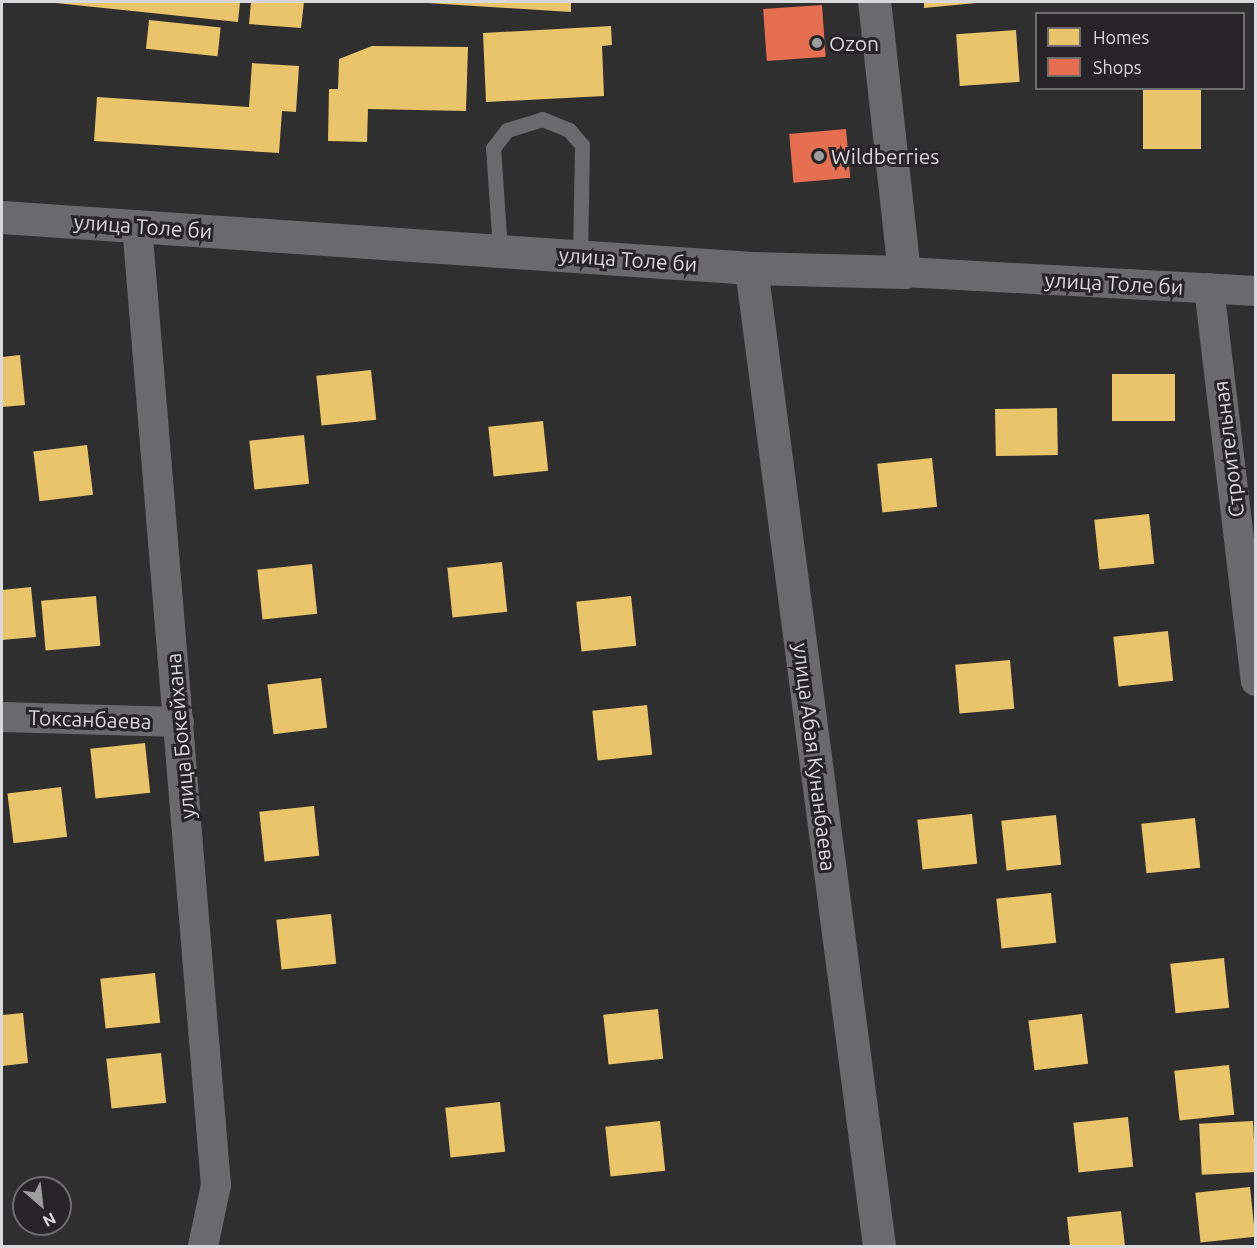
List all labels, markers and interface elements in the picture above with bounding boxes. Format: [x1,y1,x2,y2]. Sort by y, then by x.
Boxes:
legend [1035,12,1245,90]
text: Homes [1093,27,1149,47]
place label: Ozon [829,30,879,56]
marker: Ozon [810,36,824,50]
text: Shops [1093,57,1142,77]
place label: Wildberries [831,143,939,169]
marker: Wildberries [812,149,826,163]
street label: улица Толе би [73,209,213,243]
street label: улица Толе би [558,242,698,276]
street label: улица Толе би [1044,267,1184,299]
street label: Строительная [1207,379,1249,519]
street label: улица Абая Кунанбаева [789,642,841,872]
street label: улица Бокейхана [160,652,200,820]
street label: Токсанбаева [28,704,152,734]
north arrow [12,1176,72,1236]
text: N [40,1209,59,1231]

